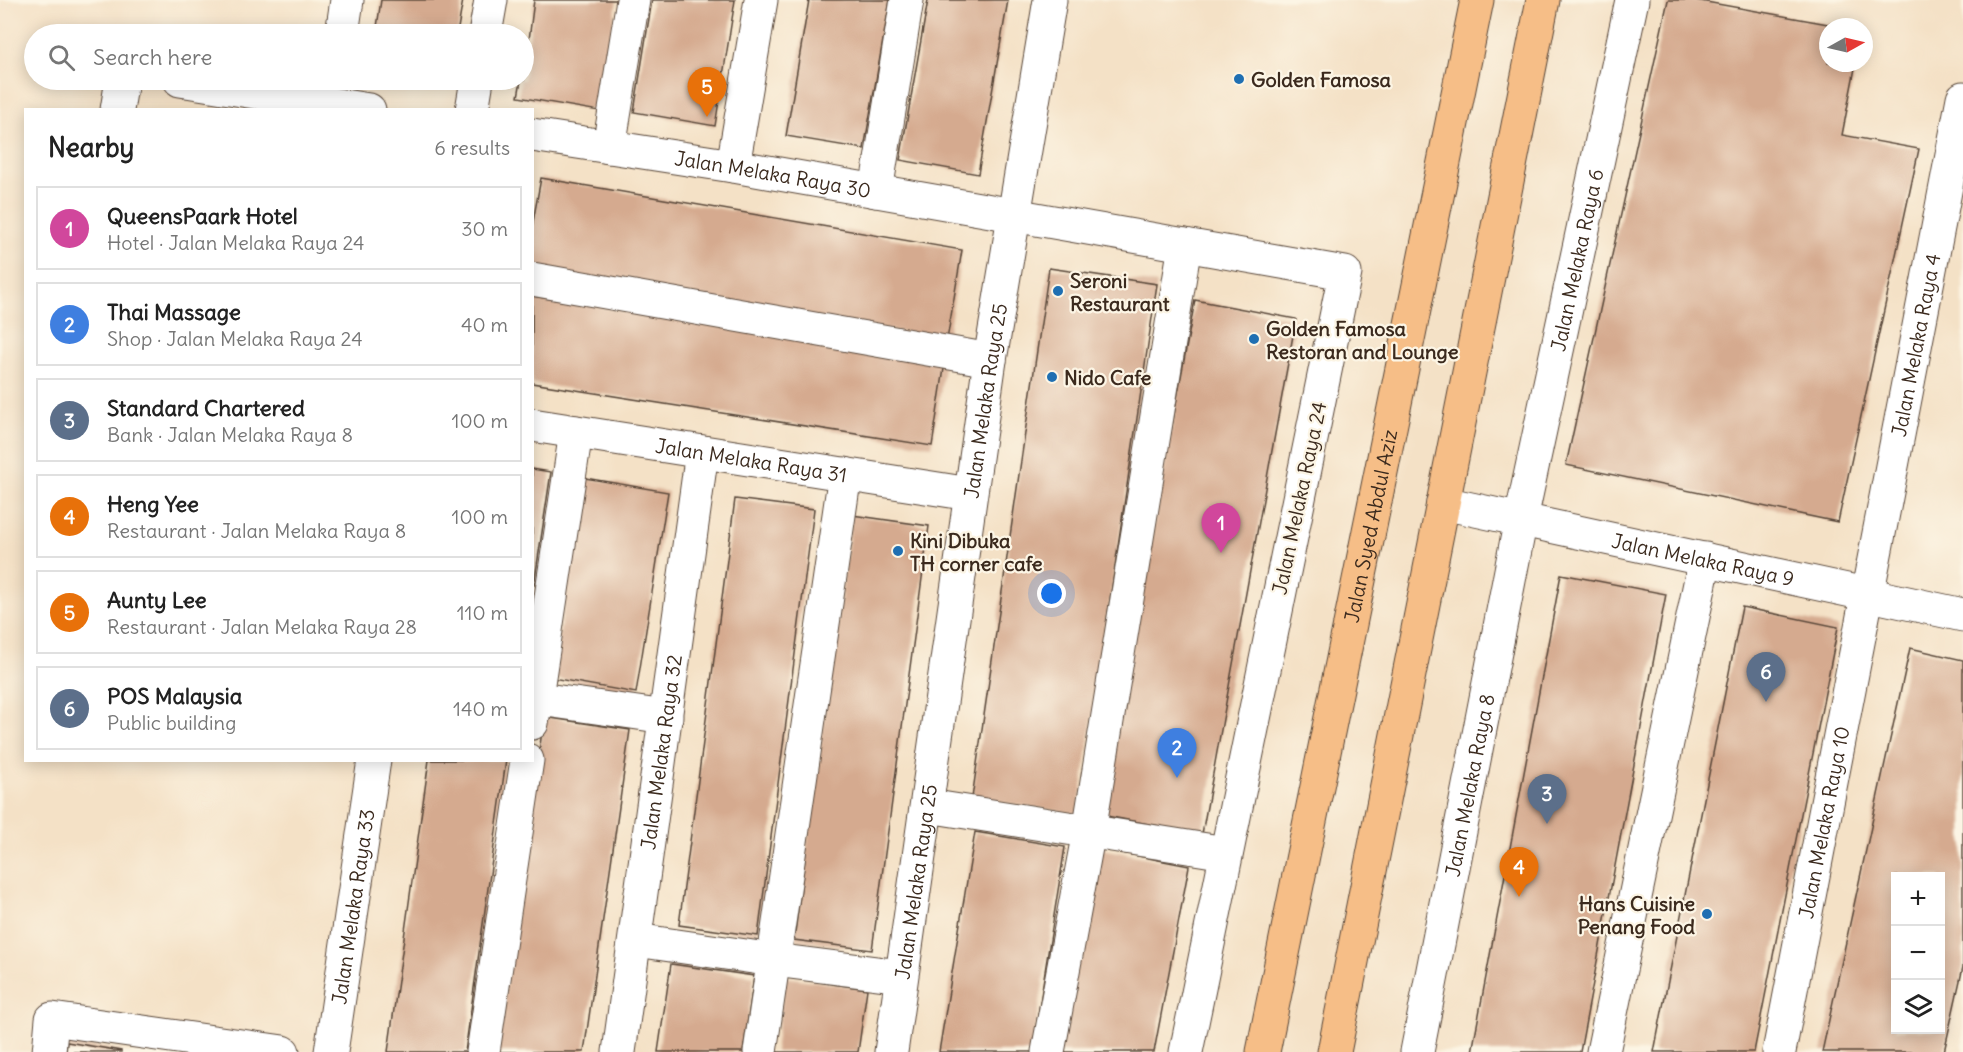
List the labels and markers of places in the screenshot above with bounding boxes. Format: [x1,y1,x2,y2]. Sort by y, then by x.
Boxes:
place label: Golden Famosa [1251,67,1392,92]
pin: 5 [688,68,726,117]
marker: Golden Famosa [1232,72,1246,86]
place label: Seroni Restaurant [1070,268,1170,316]
marker: Seroni Restaurant [1051,284,1065,298]
place label: Golden Famosa Restoran and Lounge [1266,316,1459,364]
marker: Golden Famosa Restoran and Lounge [1247,332,1261,346]
place label: Nido Cafe [1064,365,1151,390]
marker: Nido Cafe [1045,370,1059,384]
pin: 1 [1202,504,1240,553]
place label: Kini Dibuka TH corner cafe [910,528,1043,576]
marker: Kini Dibuka TH corner cafe [891,544,905,558]
pin: 6 [1746,652,1786,702]
pin: 2 [1158,728,1196,778]
pin: 3 [1528,774,1566,824]
pin: 4 [1500,848,1538,897]
place label: Hans Cuisine Penang Food [1578,891,1695,939]
marker: Hans Cuisine Penang Food [1700,907,1714,921]

